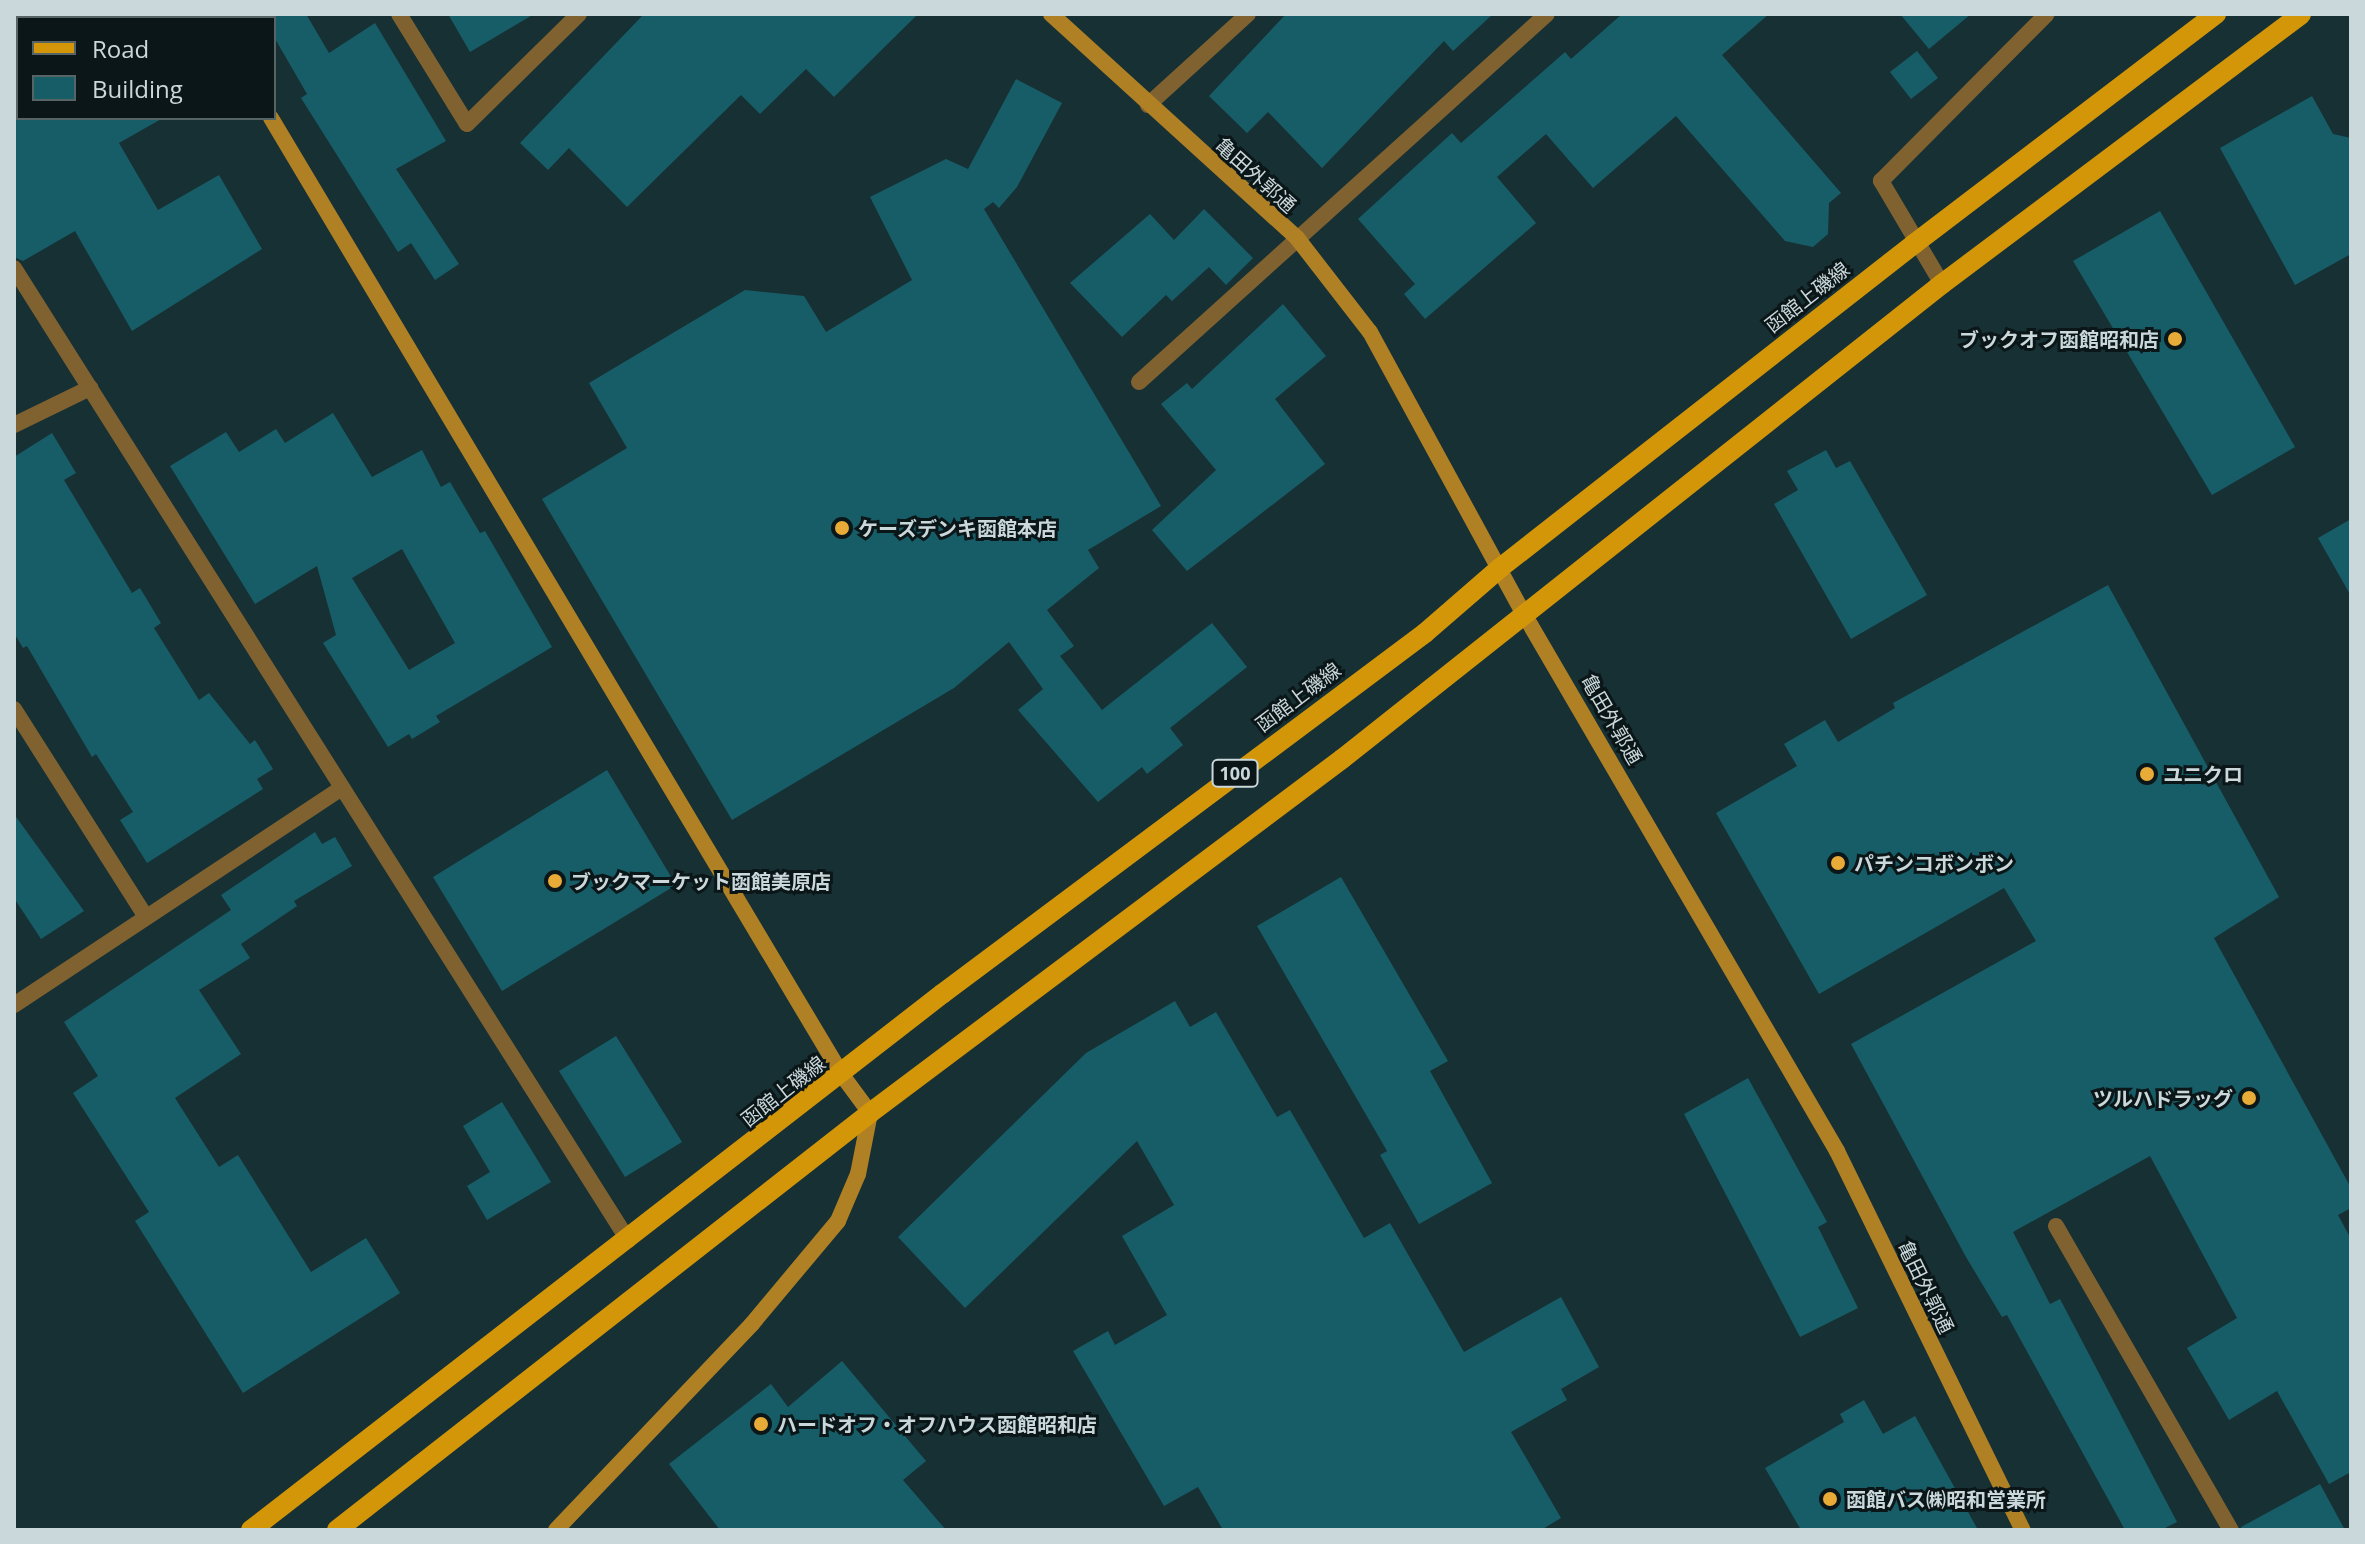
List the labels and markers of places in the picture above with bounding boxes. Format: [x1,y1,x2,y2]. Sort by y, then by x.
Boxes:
place label: ブックオフ函館昭和店 [1959,327,2159,351]
marker: ブックオフ函館昭和店 [2166,330,2184,348]
place label: ケーズデンキ函館本店 [858,516,1058,540]
marker: ケーズデンキ函館本店 [833,519,851,537]
place label: ユニクロ [2163,762,2243,786]
marker: ユニクロ [2138,765,2156,783]
place label: パチンコボンボン [1854,851,2014,875]
marker: パチンコボンボン [1829,854,1847,872]
place label: ブックマーケット函館美原店 [571,869,831,893]
marker: ブックマーケット函館美原店 [546,872,564,890]
place label: ツルハドラッグ [2093,1086,2233,1110]
marker: ツルハドラッグ [2240,1089,2258,1107]
place label: ハードオフ・オフハウス函館昭和店 [777,1412,1097,1436]
marker: ハードオフ・オフハウス函館昭和店 [752,1415,770,1433]
place label: 函館バス㈱昭和営業所 [1846,1487,2046,1511]
marker: 函館バス㈱昭和営業所 [1821,1490,1839,1508]

